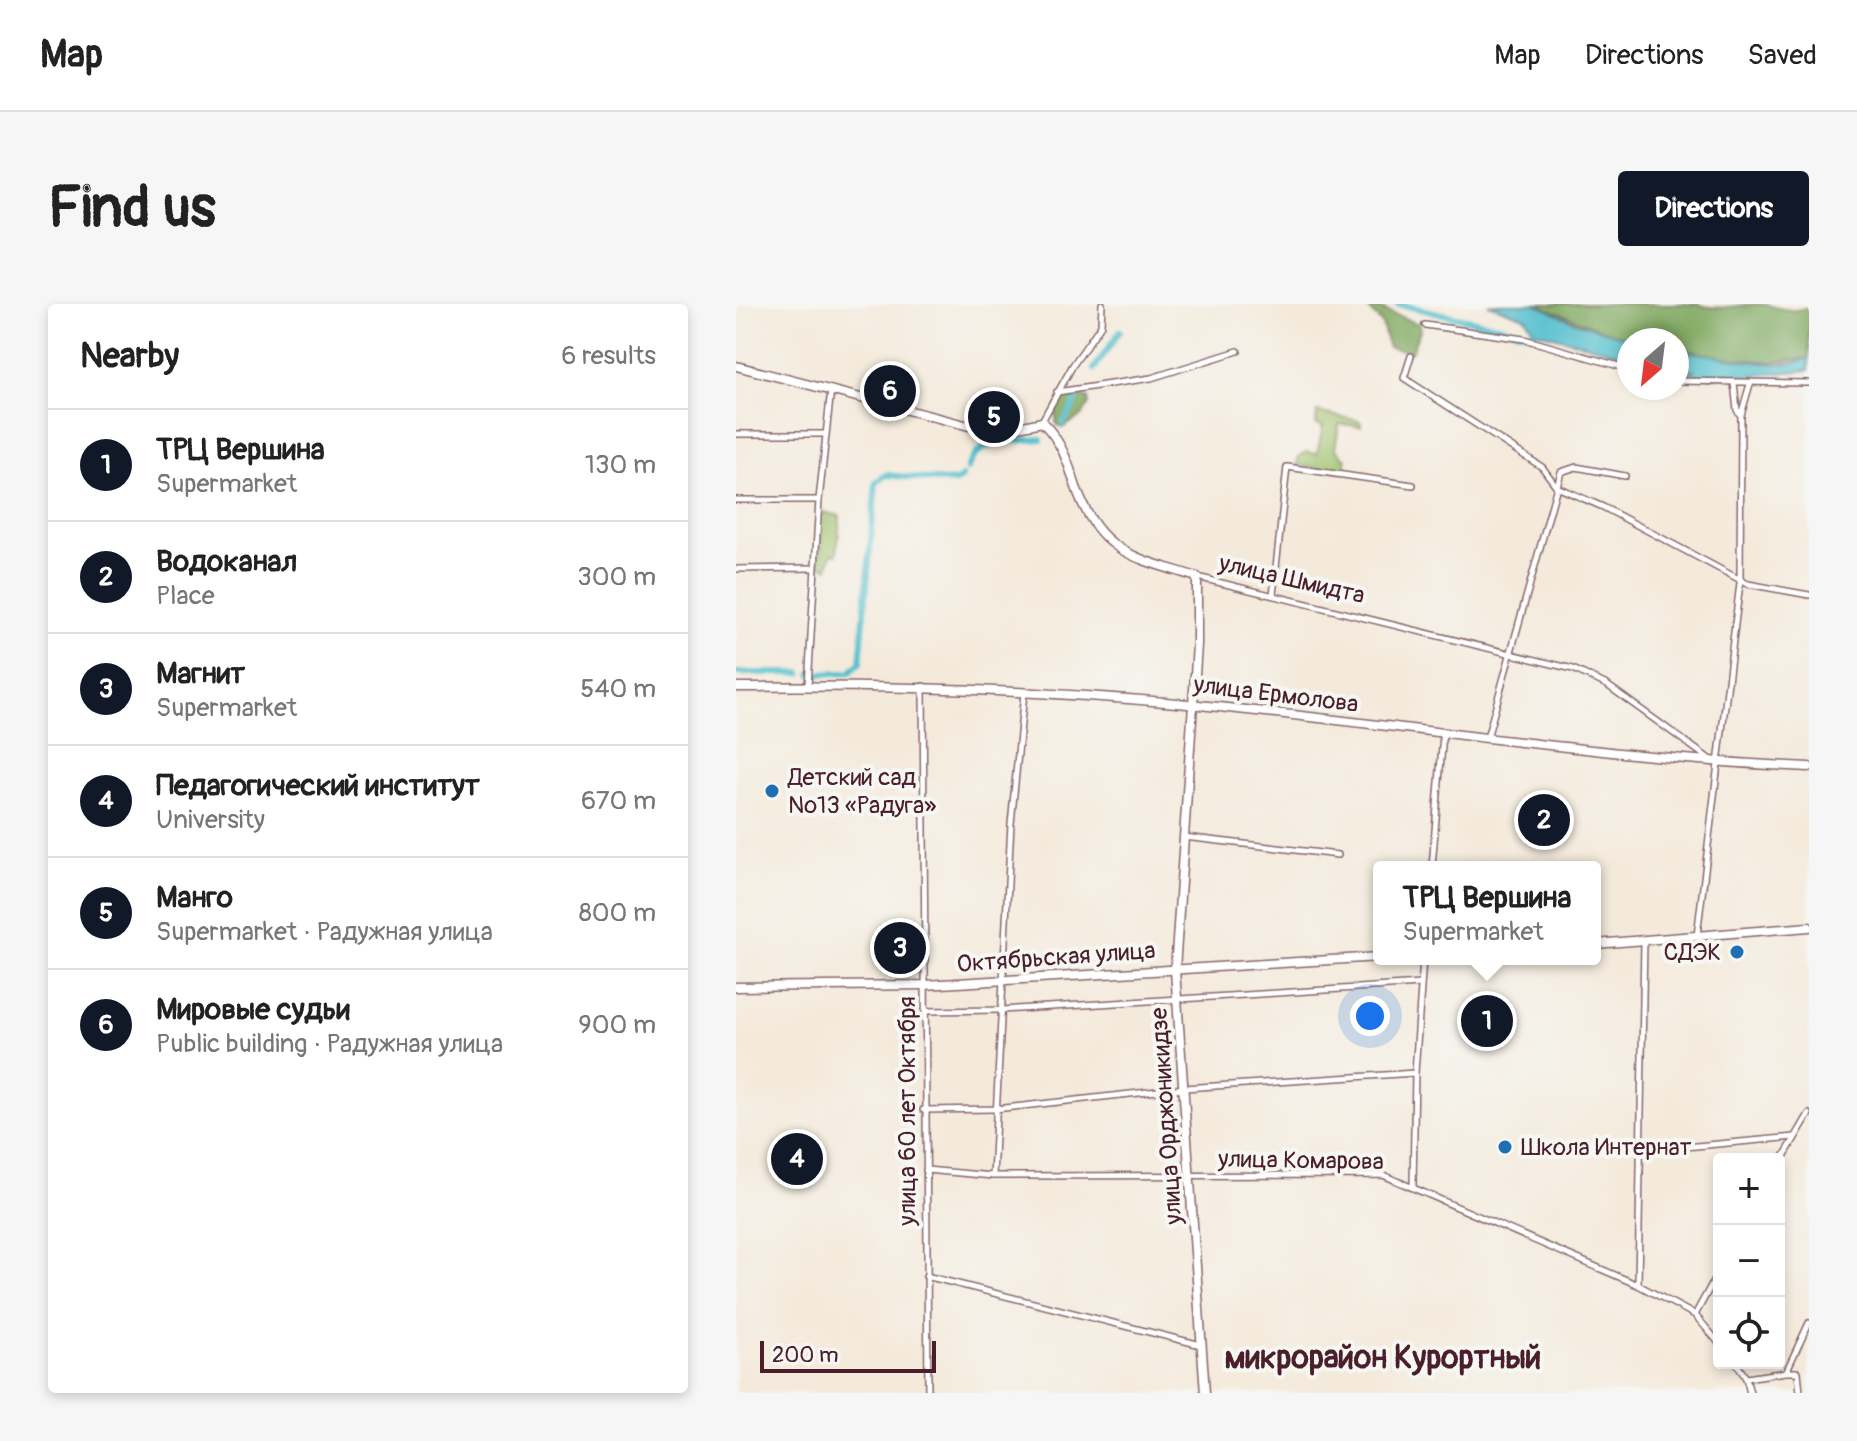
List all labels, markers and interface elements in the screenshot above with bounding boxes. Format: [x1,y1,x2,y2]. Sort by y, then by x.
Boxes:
text: Map [40,31,103,79]
text: Map [1494,38,1541,73]
text: Directions [1585,38,1704,73]
text: Saved [1748,38,1817,73]
button: Directions [1618,171,1809,246]
text: Find us [48,174,216,243]
north arrow [1617,328,1689,400]
text: Nearby [80,335,179,378]
text: 6 results [561,340,656,372]
pin: 6 [864,361,916,421]
pin: 5 [968,387,1020,447]
text: ТРЦ Вершина [156,431,325,468]
text: 1 [101,449,111,481]
text: 130 m [585,449,656,481]
text: Supermarket [156,468,297,500]
text: Водоканал [156,543,297,580]
street label: улица Шмидта [1215,548,1368,610]
text: 2 [99,561,113,593]
text: 300 m [577,561,656,593]
text: Place [156,580,215,612]
text: Магнит [156,655,245,692]
street label: улица Ермолова [1191,670,1360,719]
text: 3 [99,673,113,705]
text: 540 m [580,673,656,705]
text: Supermarket [156,692,297,724]
place label: Детский сад №13 «Радуга» [787,763,936,820]
text: Педагогический институт [156,767,480,804]
marker: Детский сад №13 «Радуга» [763,782,781,800]
text: 4 [98,785,114,817]
text: 670 m [581,785,656,817]
pin: 2 [1518,790,1570,850]
text: University [156,804,265,836]
popup [1373,861,1601,965]
text: Манго [156,879,233,916]
text: ТРЦ Вершина [1403,879,1571,916]
text: 5 [99,897,113,929]
text: 800 m [579,897,656,929]
text: Supermarket · Радужная улица [156,916,493,948]
text: Supermarket [1403,916,1544,948]
pin: 3 [874,918,926,978]
street label: Октябрьская улица [956,936,1156,979]
place label: СДЭК [1664,938,1721,967]
marker: СДЭК [1728,943,1746,961]
text: Мировые судьи [156,991,350,1028]
pin: 1 [1461,991,1513,1051]
street label: улица 60 лет Октября [893,996,922,1227]
your location [1350,996,1390,1036]
street label: улица Орджоникидзе [1144,1006,1189,1227]
text: 6 [98,1009,114,1041]
text: 900 m [578,1009,656,1041]
text: Public building · Радужная улица [156,1028,503,1060]
pin: 4 [771,1129,823,1189]
place label: Школа Интернат [1521,1133,1692,1162]
marker: Школа Интернат [1496,1138,1514,1156]
street label: улица Комарова [1217,1145,1384,1176]
map controls [1713,1153,1785,1369]
button: + [1713,1153,1785,1225]
button: − [1713,1225,1785,1297]
button: locate [1713,1297,1785,1369]
scale bar [760,1337,936,1373]
district label: микрорайон Курортный [1225,1338,1541,1378]
text: 200 m [772,1341,839,1369]

